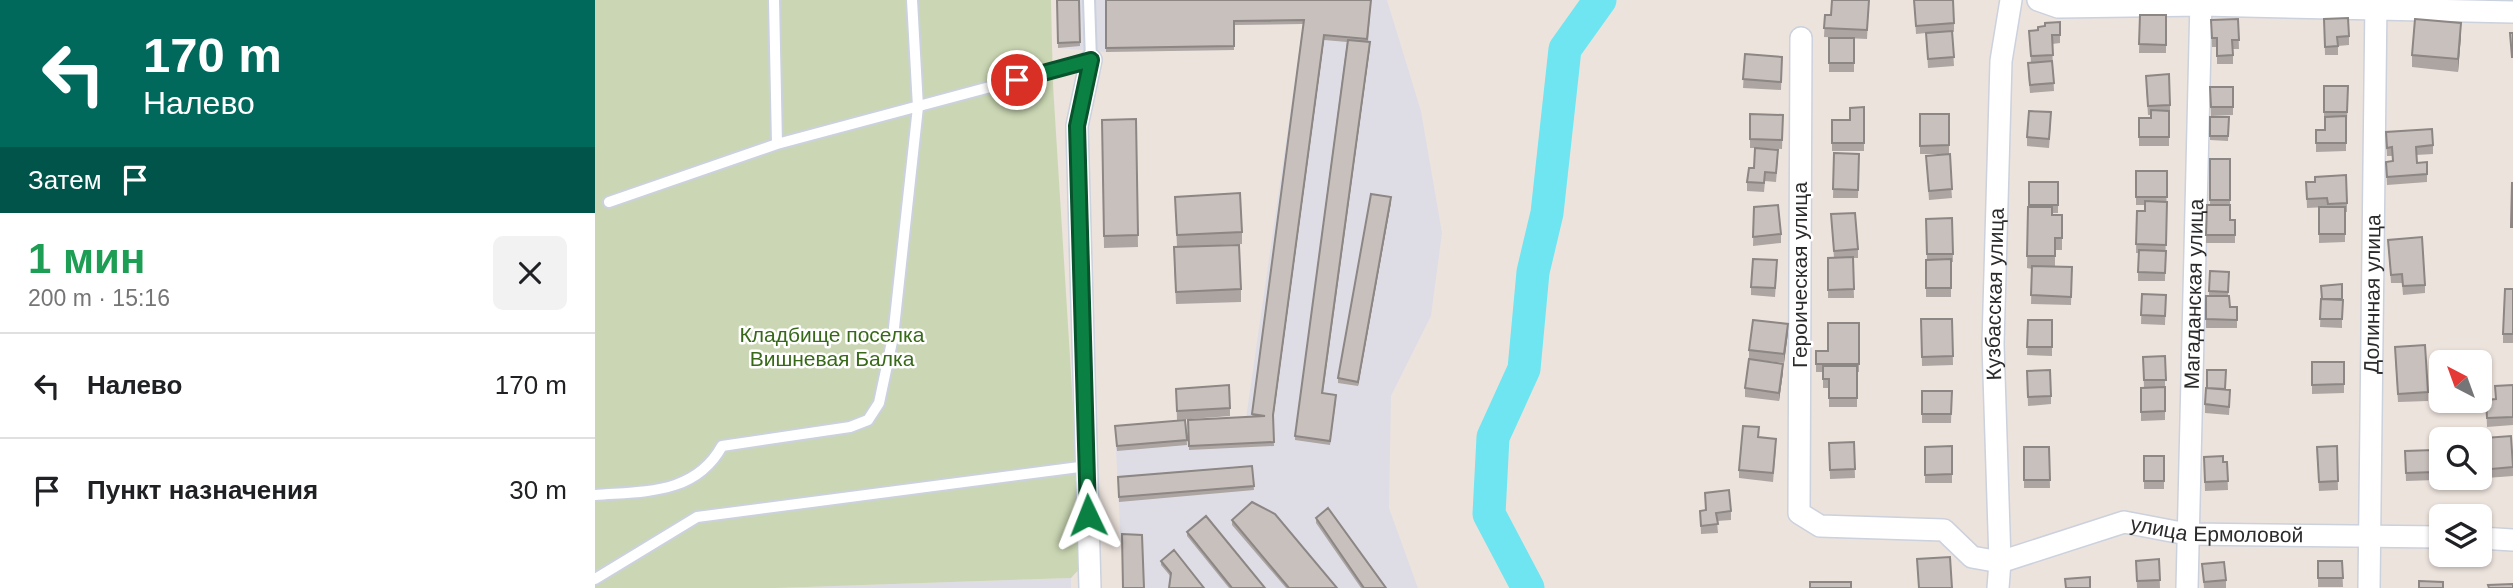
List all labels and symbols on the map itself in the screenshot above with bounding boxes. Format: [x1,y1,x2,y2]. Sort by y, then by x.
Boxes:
pin [987,50,1047,110]
street label: Героическая улица [1788,182,1811,368]
street label: Магаданская улица [2180,198,2207,390]
street label: Кузбасская улица [1981,207,2008,381]
street label: Долинная улица [2360,214,2384,374]
park label: Кладбище поселка Вишневая Балка [740,323,925,370]
north arrow [2429,350,2492,413]
position arrow [1051,478,1125,552]
street label: улица Ермоловой [2129,511,2303,546]

